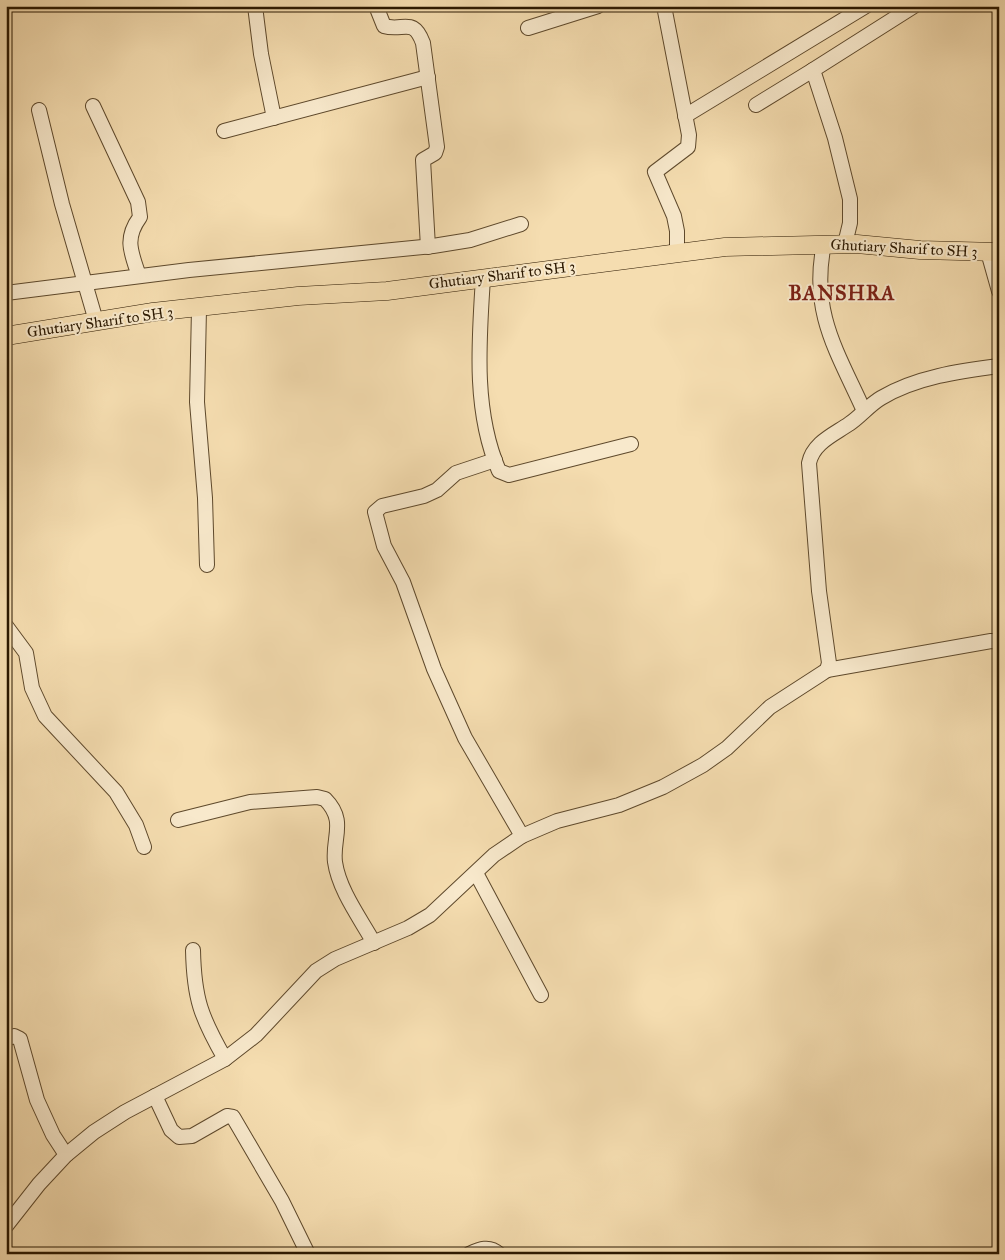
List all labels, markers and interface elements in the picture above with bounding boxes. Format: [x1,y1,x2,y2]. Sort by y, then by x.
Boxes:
street label: Ghutiary Sharif to SH 3 [830,235,978,261]
street label: Ghutiary Sharif to SH 3 [428,257,576,293]
district label: BANSHRA [789,281,895,305]
street label: Ghutiary Sharif to SH 3 [26,303,174,341]

